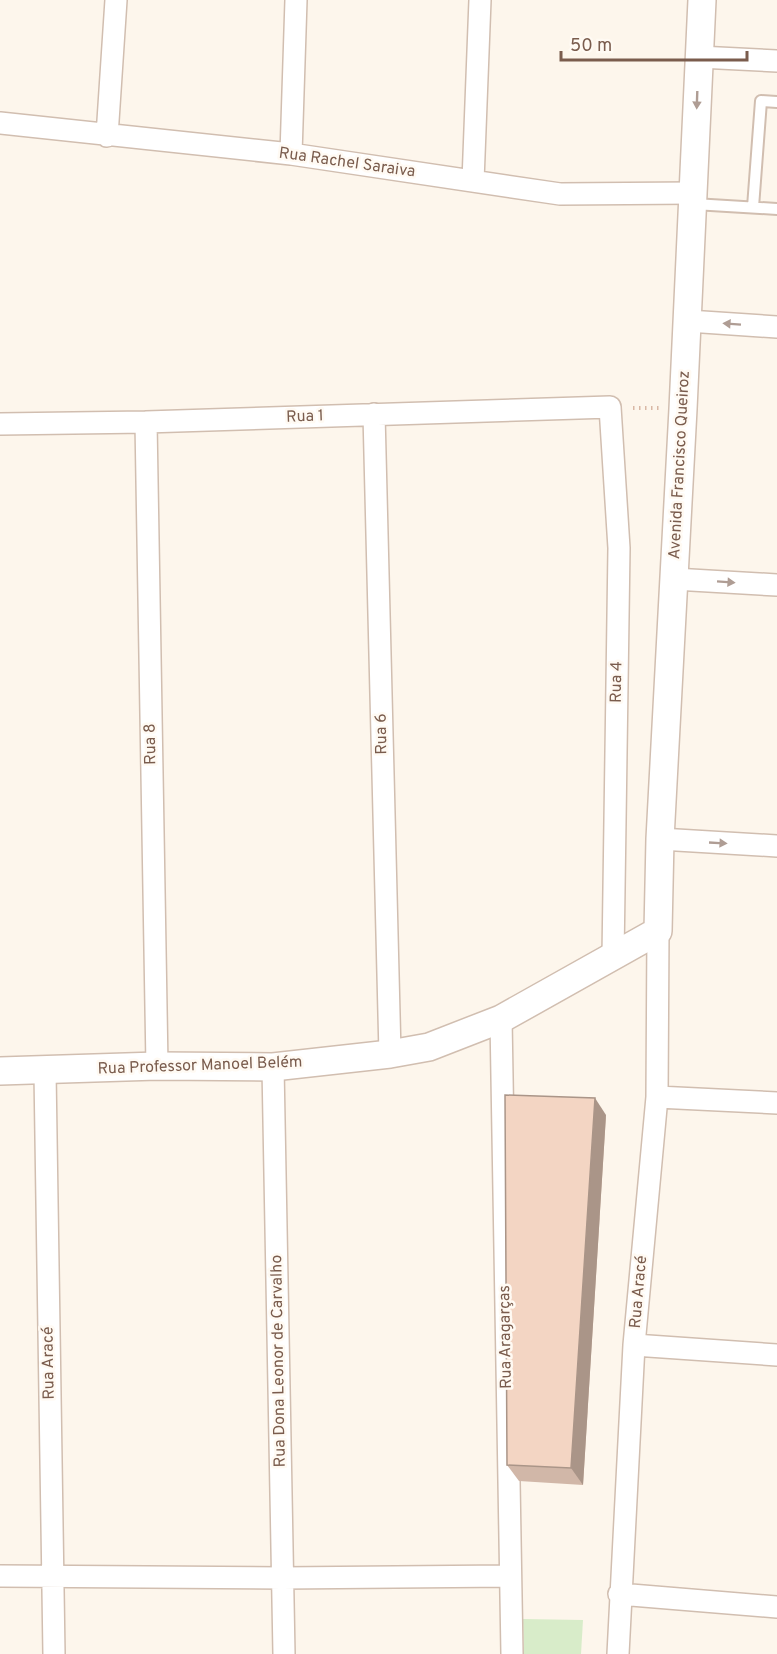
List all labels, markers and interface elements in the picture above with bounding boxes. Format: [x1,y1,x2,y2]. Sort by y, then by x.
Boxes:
scale bar [561,24,747,62]
text: 50 m [570,35,612,58]
one-way arrow [692,91,702,110]
street label: Rua Rachel Saraiva [278,144,416,182]
one-way arrow [723,319,742,329]
street label: Avenida Francisco Queiroz [665,370,695,560]
street label: Rua 1 [286,406,324,428]
one-way arrow [716,578,735,587]
street label: Rua 4 [607,661,627,703]
street label: Rua 6 [372,713,392,755]
street label: Rua 8 [141,723,161,765]
one-way arrow [708,838,727,847]
street label: Rua Professor Manoel Belém [97,1052,303,1080]
street label: Rua Dona Leonor de Carvalho [267,1254,291,1468]
street label: Rua Aracé [626,1255,652,1329]
street label: Rua Aragarças [495,1285,517,1389]
street label: Rua Aracé [38,1326,60,1400]

